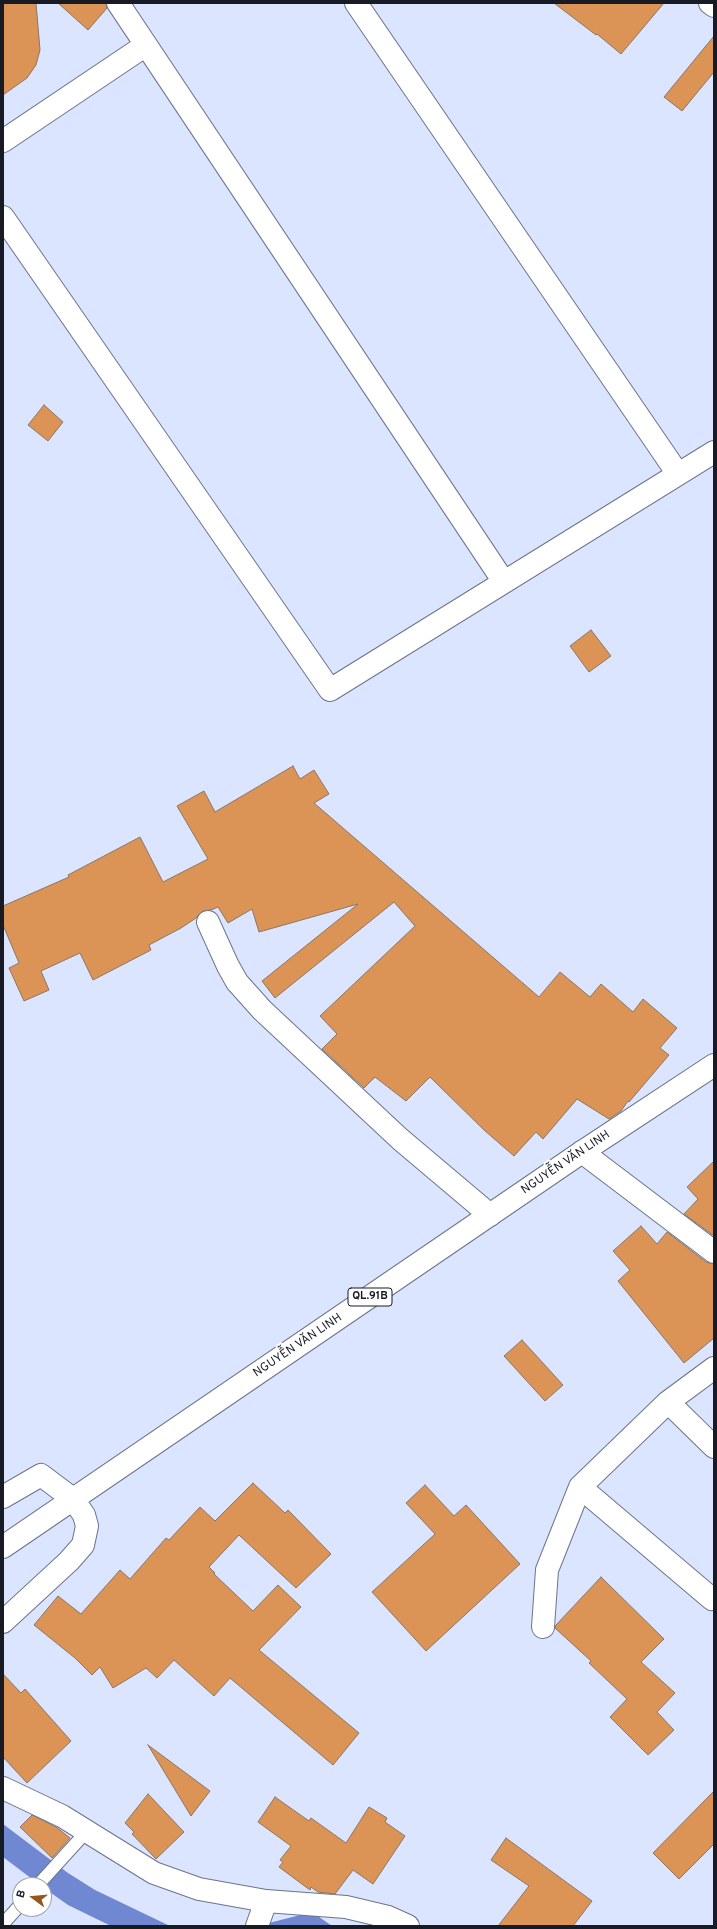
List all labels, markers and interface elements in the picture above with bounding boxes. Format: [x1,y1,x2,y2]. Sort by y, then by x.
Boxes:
street label: NGUYỄN VĂN LINH [519,1128,613,1198]
road number: QL.91B [348,1288,392,1306]
street label: NGUYỄN VĂN LINH [251,1311,345,1381]
north arrow [12,1877,52,1917]
text: B [14,1888,29,1900]

